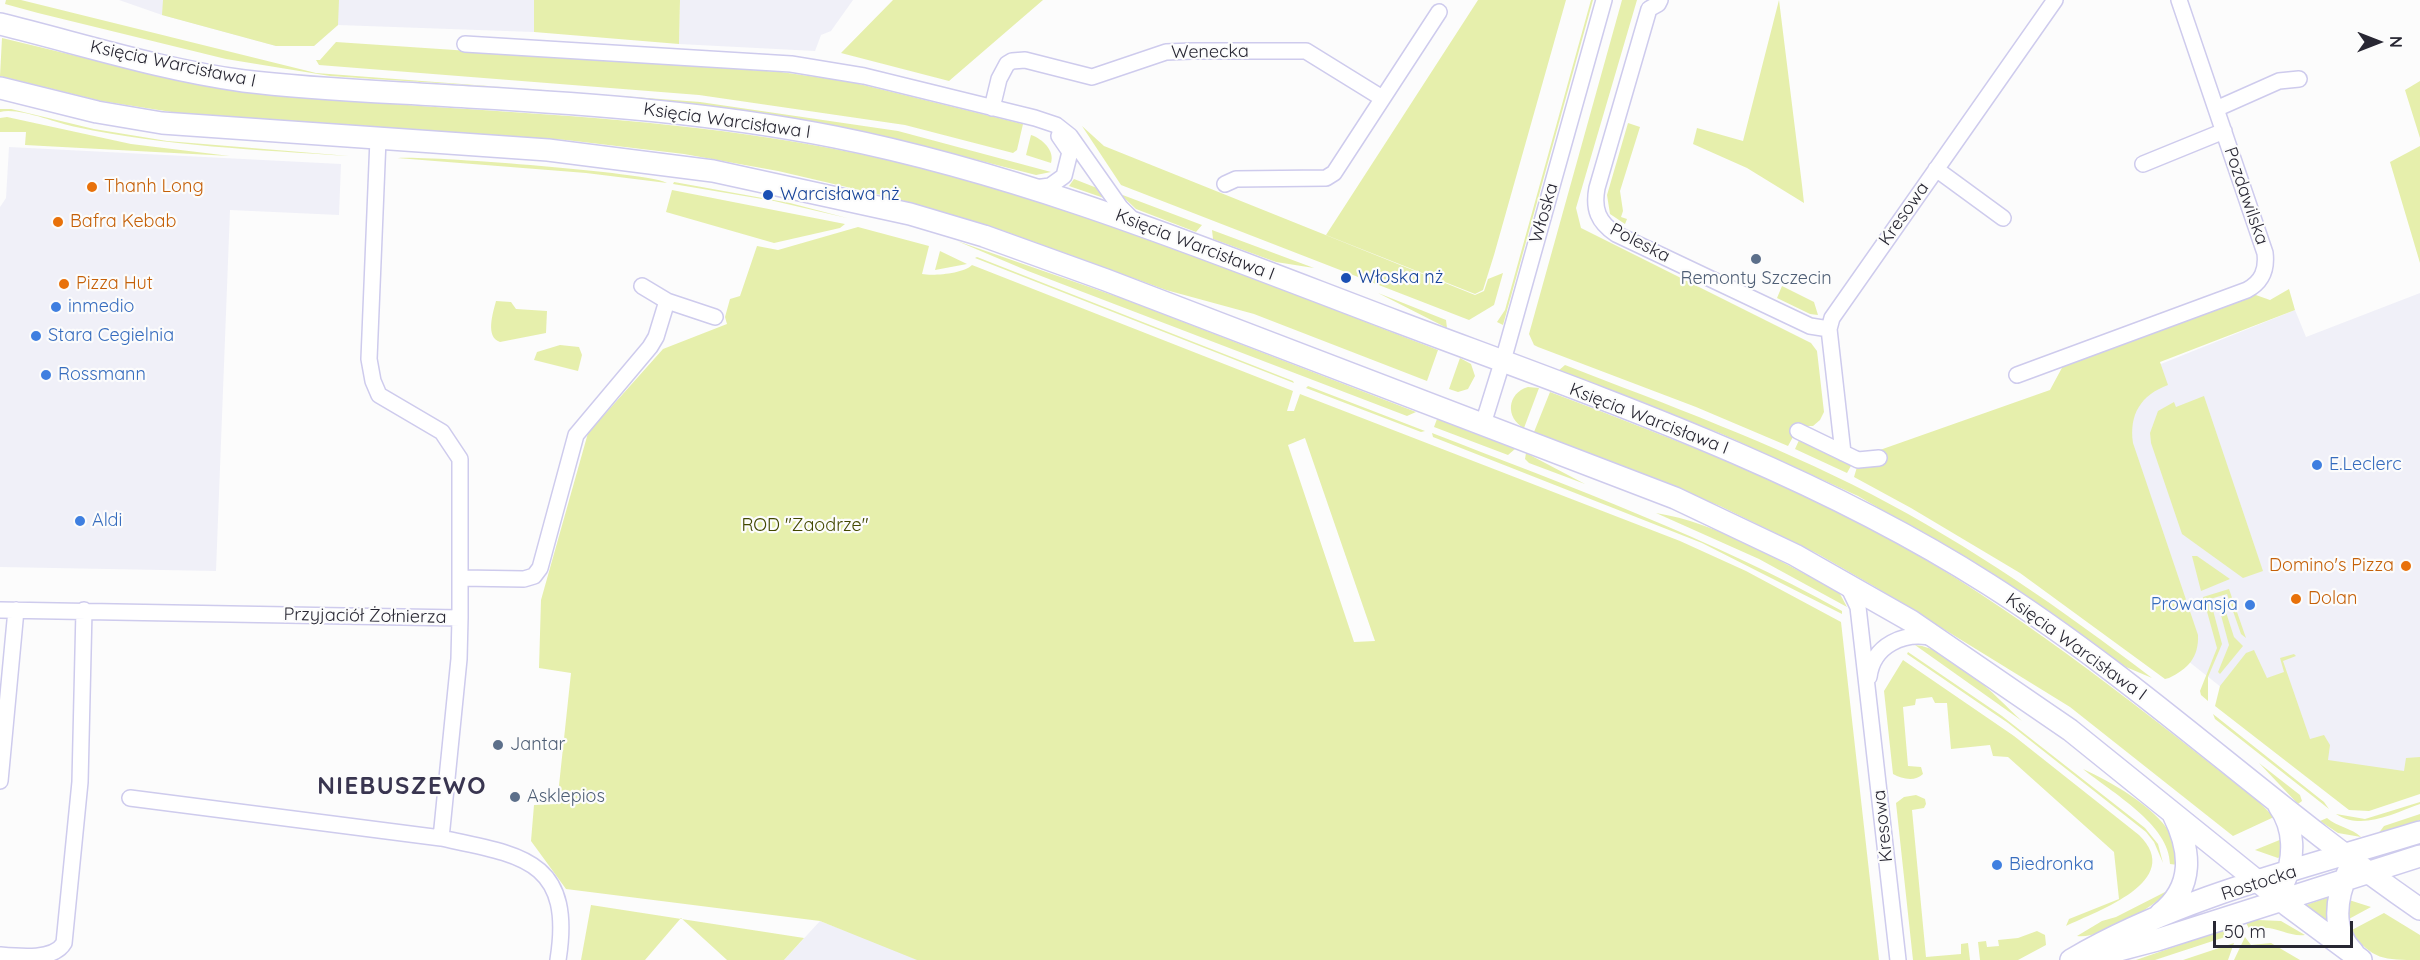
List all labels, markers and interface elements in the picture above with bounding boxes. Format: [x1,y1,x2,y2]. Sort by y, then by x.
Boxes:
north arrow [2348,12,2408,72]
street label: Księcia Warcisława I [88,36,258,92]
text: N [2386,36,2406,48]
street label: Wenecka [1171,41,1249,63]
street label: Księcia Warcisława I [642,99,812,143]
street label: Pozdawilska [2219,144,2273,248]
place label: Thanh Long [104,176,204,198]
street label: Kresowa [1874,178,1934,250]
marker: Thanh Long [85,180,99,194]
street label: Włoska [1525,181,1563,245]
place label: Warcisława nż [780,184,900,206]
marker: Warcisława nż [761,188,775,202]
street label: Księcia Warcisława I [1112,205,1278,285]
place label: Bafra Kebab [70,211,176,233]
marker: Bafra Kebab [51,215,65,229]
street label: Poleska [1606,219,1674,267]
marker: Remonty Szczecin [1749,252,1763,266]
place label: Włoska nż [1358,267,1443,289]
place label: Remonty Szczecin [1680,268,1832,290]
marker: Włoska nż [1339,271,1353,285]
place label: Pizza Hut [76,273,153,295]
marker: Pizza Hut [57,277,71,291]
place label: inmedio [68,296,134,318]
marker: inmedio [49,300,63,314]
place label: Stara Cegielnia [48,325,174,347]
marker: Stara Cegielnia [29,329,43,343]
place label: Rossmann [58,364,146,386]
marker: Rossmann [39,368,53,382]
street label: Księcia Warcisława I [1566,379,1732,459]
place label: E.Leclerc [2329,454,2402,476]
marker: E.Leclerc [2310,458,2324,472]
place label: Aldi [92,510,122,532]
marker: Aldi [73,514,87,528]
park label: ROD "Zaodrze" [741,515,869,537]
place label: Domino's Pizza [2269,555,2394,577]
marker: Domino's Pizza [2399,559,2413,573]
place label: Dolan [2308,588,2357,610]
street label: Księcia Warcisława I [2001,589,2151,705]
marker: Dolan [2289,592,2303,606]
place label: Prowansja [2151,594,2238,616]
marker: Prowansja [2243,598,2257,612]
street label: Przyjaciół Żołnierza [283,604,447,628]
place label: Jantar [510,734,566,756]
marker: Jantar [491,738,505,752]
district label: NIEBUSZEWO [317,773,487,801]
place label: Asklepios [527,786,605,808]
street label: Kresowa [1868,789,1898,863]
marker: Asklepios [508,790,522,804]
place label: Biedronka [2009,854,2094,876]
marker: Biedronka [1990,858,2004,872]
street label: Rostocka [2219,861,2299,905]
scale bar [2216,909,2356,947]
text: 50 m [2224,920,2266,943]

